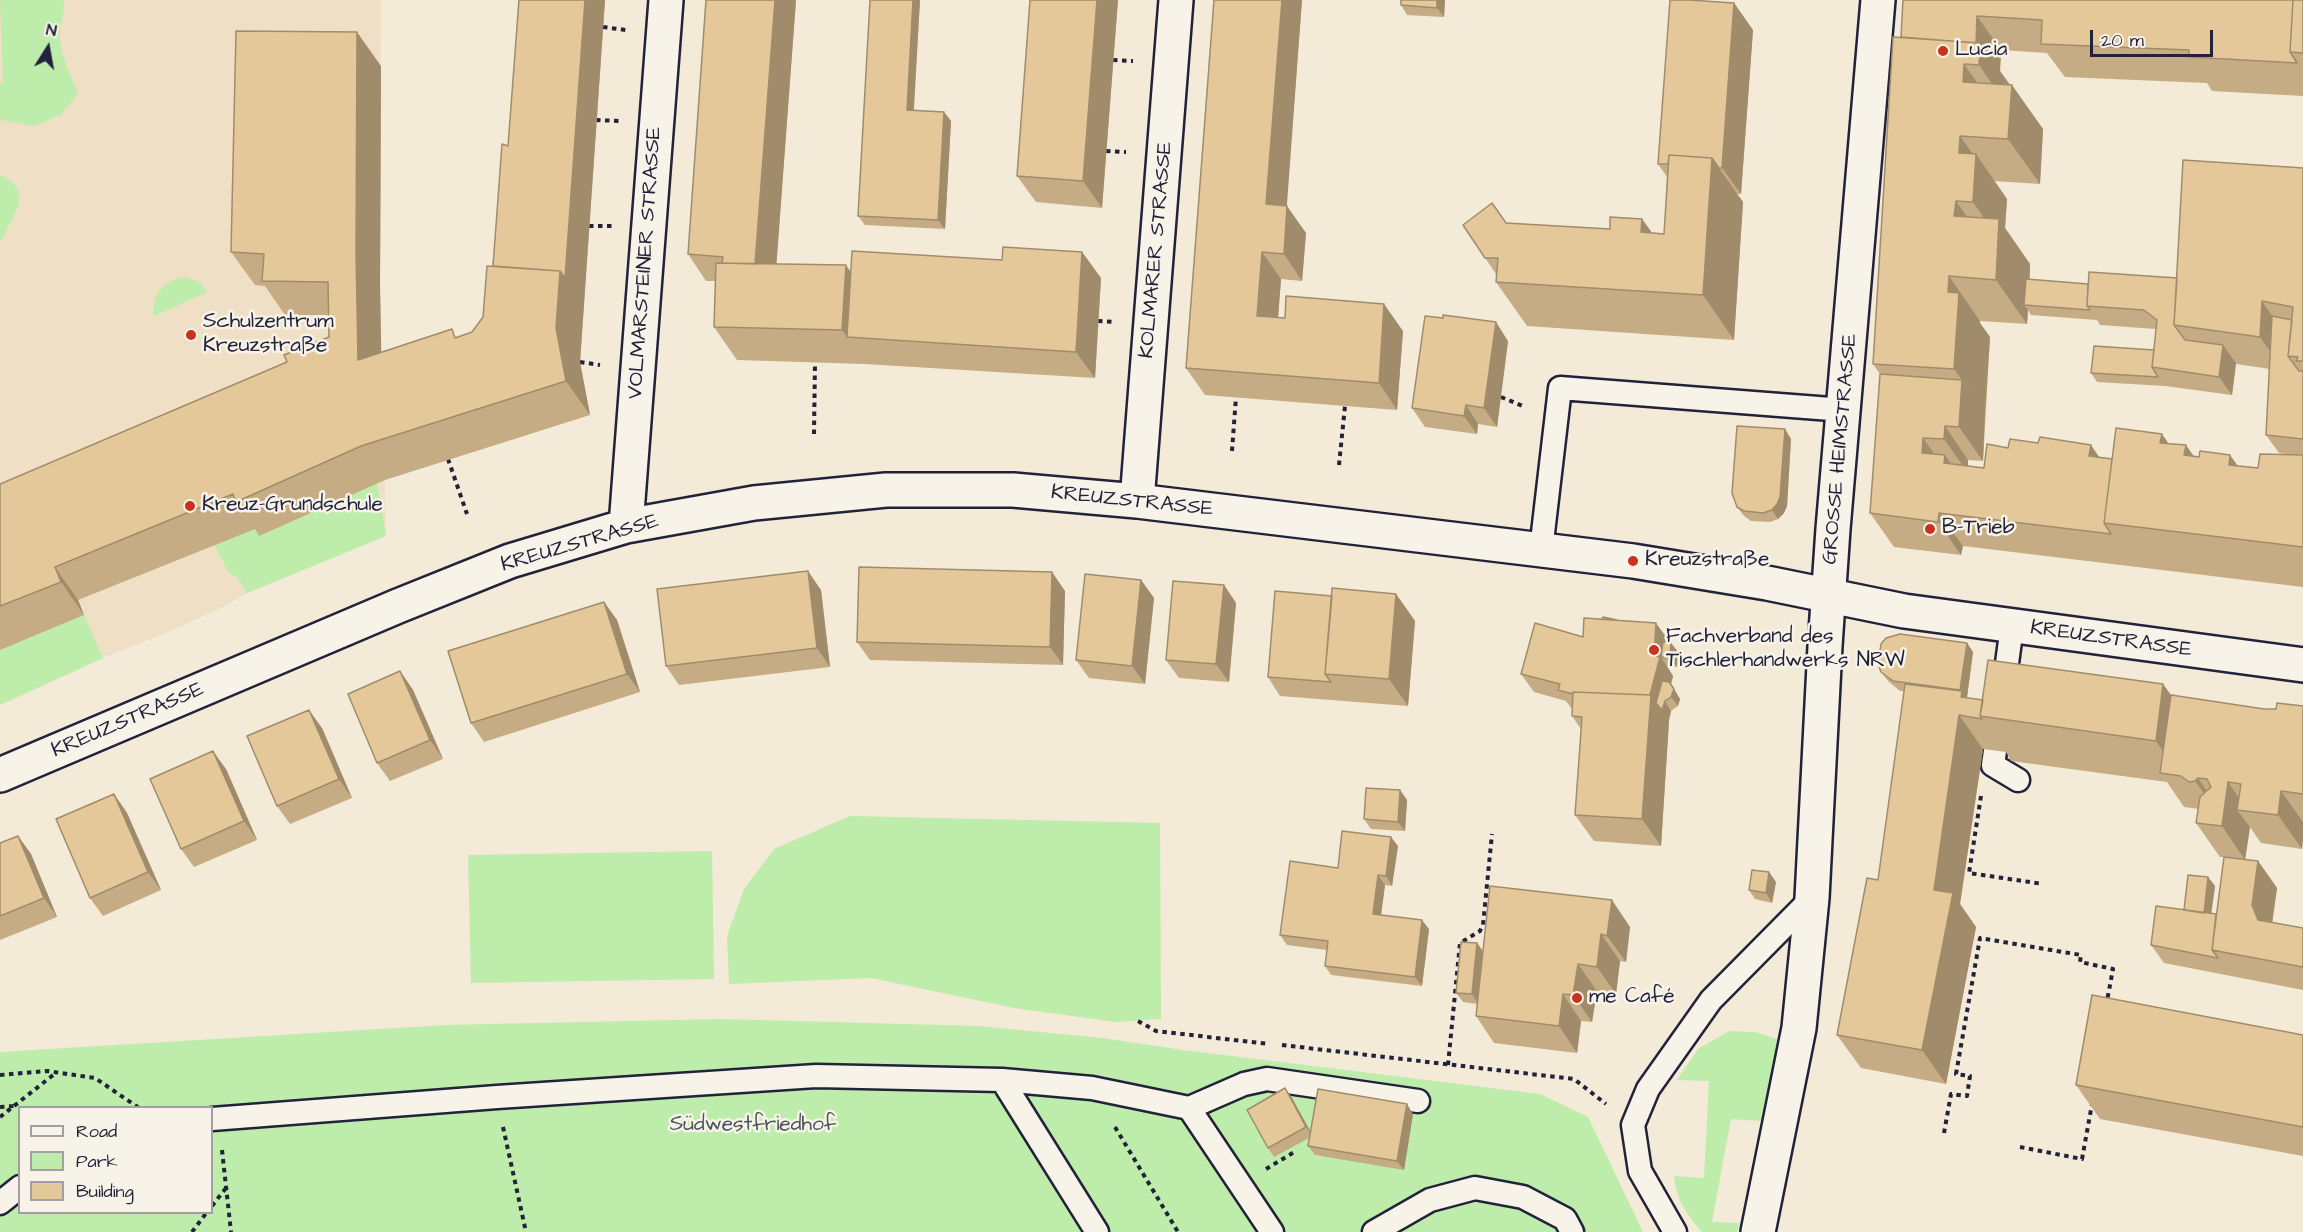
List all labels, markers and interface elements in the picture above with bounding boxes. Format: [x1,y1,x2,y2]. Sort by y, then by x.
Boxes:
north arrow [18,18,78,78]
scale bar [2093,18,2216,56]
text: N [44,19,58,42]
text: 20 m [2101,28,2144,53]
place label: Lucia [1955,38,2007,64]
marker: Lucia [1936,44,1950,58]
street label: VOLMARSTEINER STRASSE [624,126,668,400]
street label: KOLMARER STRASSE [1135,141,1179,359]
place label: Schulzentrum Kreuzstraße [203,310,333,360]
marker: Schulzentrum Kreuzstraße [184,328,198,342]
street label: GROSSE HEIMSTRASSE [1818,333,1864,565]
street label: KREUZSTRASSE [1050,481,1214,523]
place label: Kreuz-Grundschule [202,493,383,519]
marker: Kreuz-Grundschule [183,499,197,513]
street label: KREUZSTRASSE [498,509,662,579]
place label: B-Trieb [1942,516,2014,542]
marker: B-Trieb [1923,522,1937,536]
place label: Kreuzstraße [1645,548,1769,574]
marker: Kreuzstraße [1626,554,1640,568]
street label: KREUZSTRASSE [2029,616,2193,664]
place label: Fachverband des Tischlerhandwerks NRW [1666,625,1905,675]
marker: Fachverband des Tischlerhandwerks NRW [1647,643,1661,657]
street label: KREUZSTRASSE [48,678,208,764]
place label: me Café [1589,985,1674,1011]
marker: me Café [1570,991,1584,1005]
legend [18,1106,213,1214]
park label: Südwestfriedhof [670,1113,836,1139]
text: Road [76,1119,117,1144]
text: Park [76,1149,118,1174]
text: Building [76,1179,134,1204]

